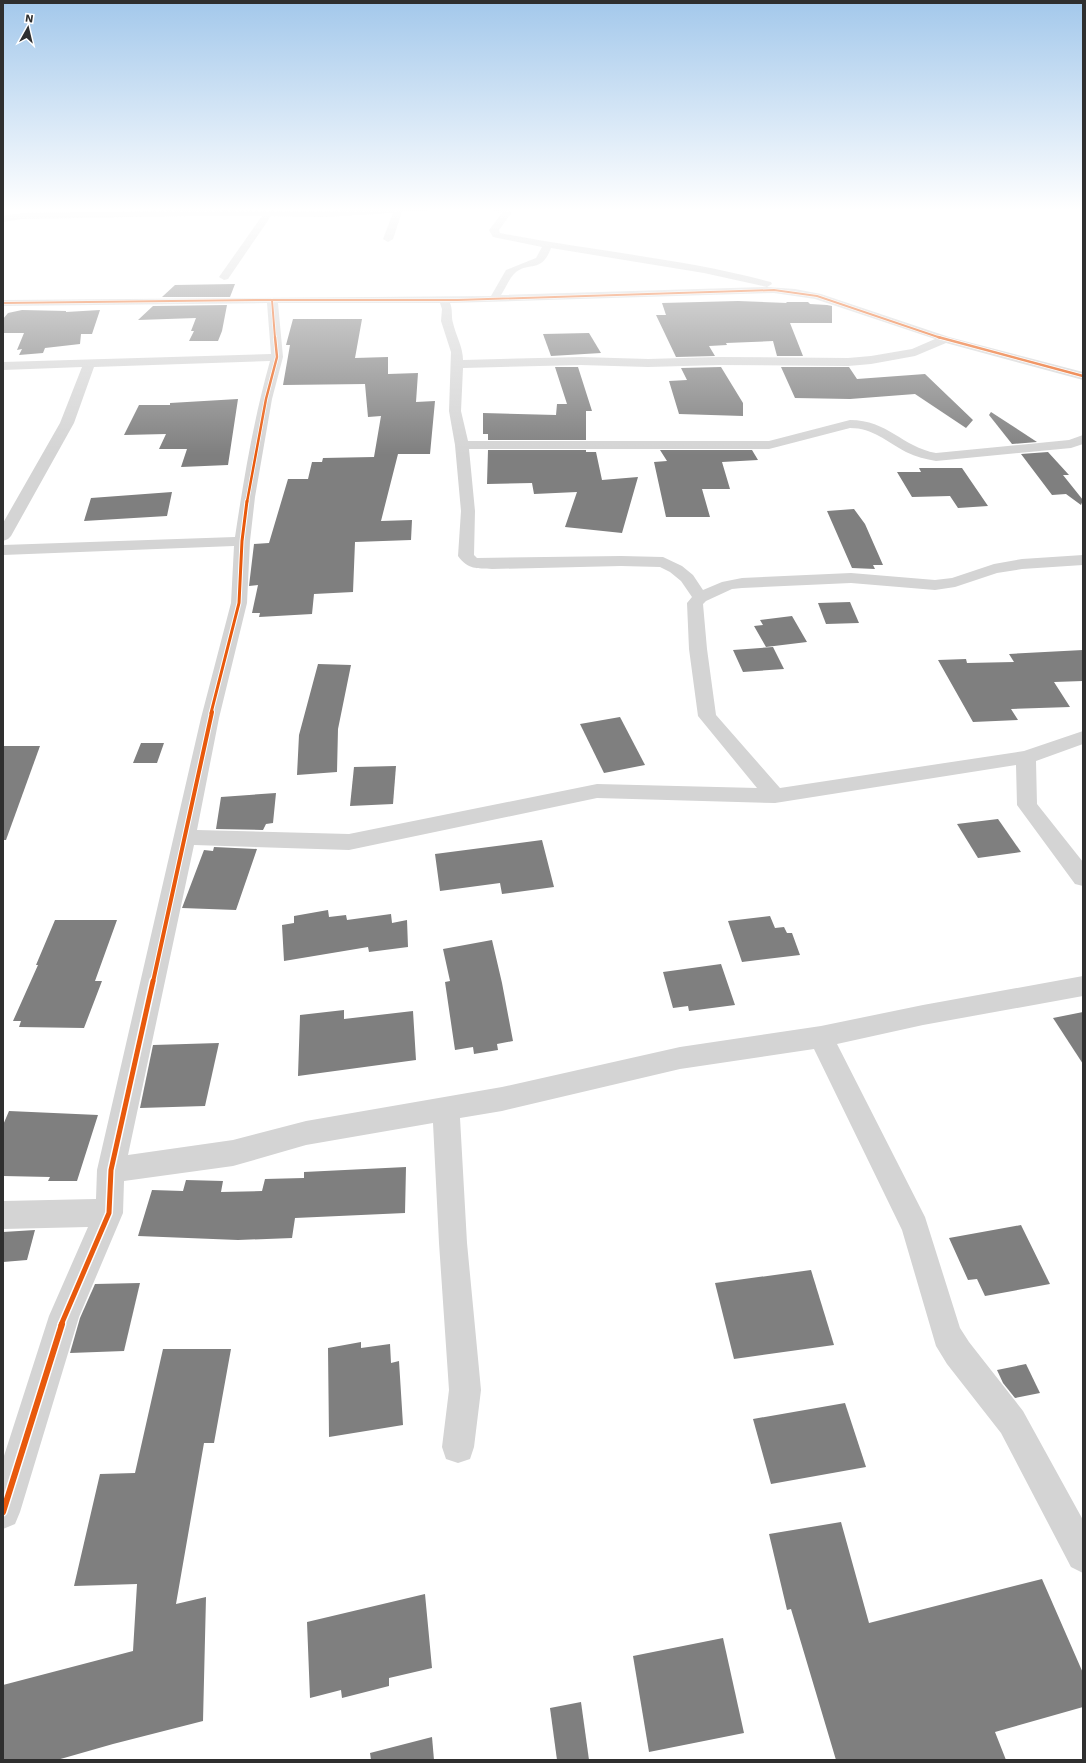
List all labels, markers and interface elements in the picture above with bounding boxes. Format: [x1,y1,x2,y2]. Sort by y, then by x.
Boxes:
north arrow [8,8,48,48]
text: N [24,12,34,26]

